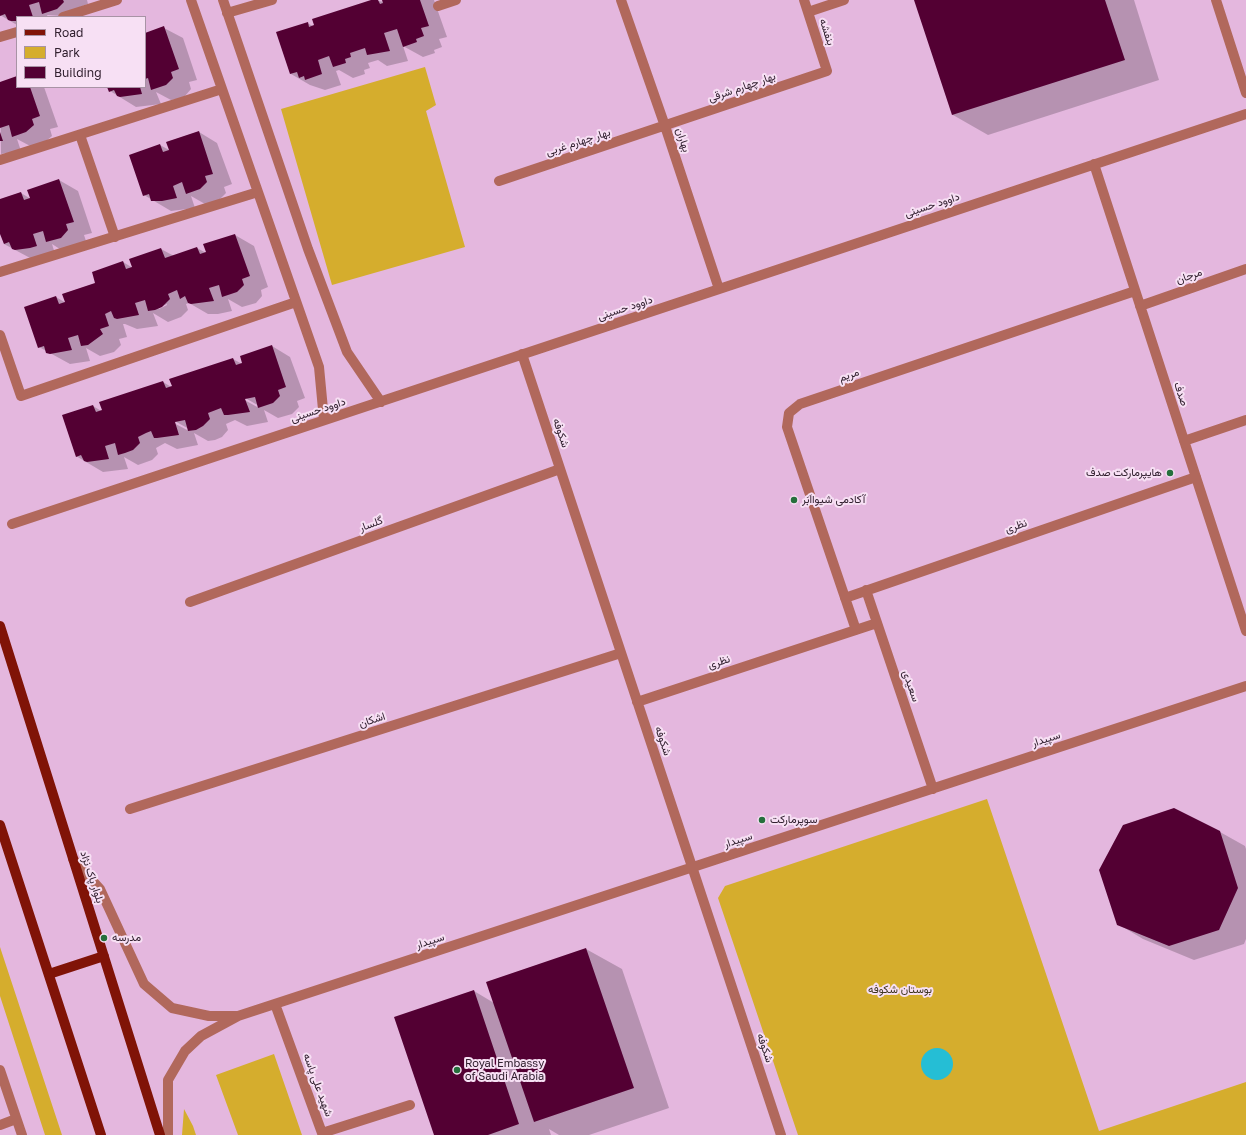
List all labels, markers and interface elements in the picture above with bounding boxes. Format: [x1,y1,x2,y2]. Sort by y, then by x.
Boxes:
legend [16,16,146,88]
street label: بنفشه [816,17,838,47]
text: Road [54,25,83,40]
text: Park [54,45,80,60]
text: Building [54,65,102,80]
street label: بهار چهارم شرقی [707,69,777,105]
street label: بهار چهارم غربی [544,125,612,159]
street label: بهاران [673,126,693,154]
street label: داوود حسینی [903,190,961,220]
street label: مرجان [1174,265,1204,287]
street label: داوود حسینی [596,293,654,323]
street label: مریم [837,365,861,385]
street label: صدف [1171,380,1191,408]
street label: داوود حسینی [289,395,347,425]
street label: شکوفه [550,417,572,449]
place label: هایپرمارکت صدف [1086,466,1162,480]
marker: هایپرمارکت صدف [1165,468,1175,478]
place label: آکادمی شیوااَبَر [802,493,865,507]
marker: آکادمی شیوااَبَر [789,495,799,505]
street label: گلسار [357,514,385,534]
street label: نظری [1003,516,1029,536]
street label: نظری [706,652,732,672]
street label: سعیدی [899,668,923,704]
street label: اشکان [357,710,387,730]
street label: شکوفه [652,725,674,757]
street label: سپیدار [1030,728,1062,750]
place label: سوپرمارکت [770,813,817,827]
marker: سوپرمارکت [757,815,767,825]
street label: سپیدار [722,829,754,851]
street label: بلوار پاک نژاد [77,849,107,905]
street label: سپیدار [414,930,446,952]
place label: مدرسه [112,931,141,945]
marker: مدرسه [99,933,109,943]
park label: بوستان شکوفه [868,983,932,997]
street label: شکوفه [754,1032,776,1064]
street label: شهید علی پاسه [300,1051,336,1119]
place label: Royal Embassy of Saudi Arabia [465,1057,544,1083]
marker: Royal Embassy of Saudi Arabia [452,1065,462,1075]

